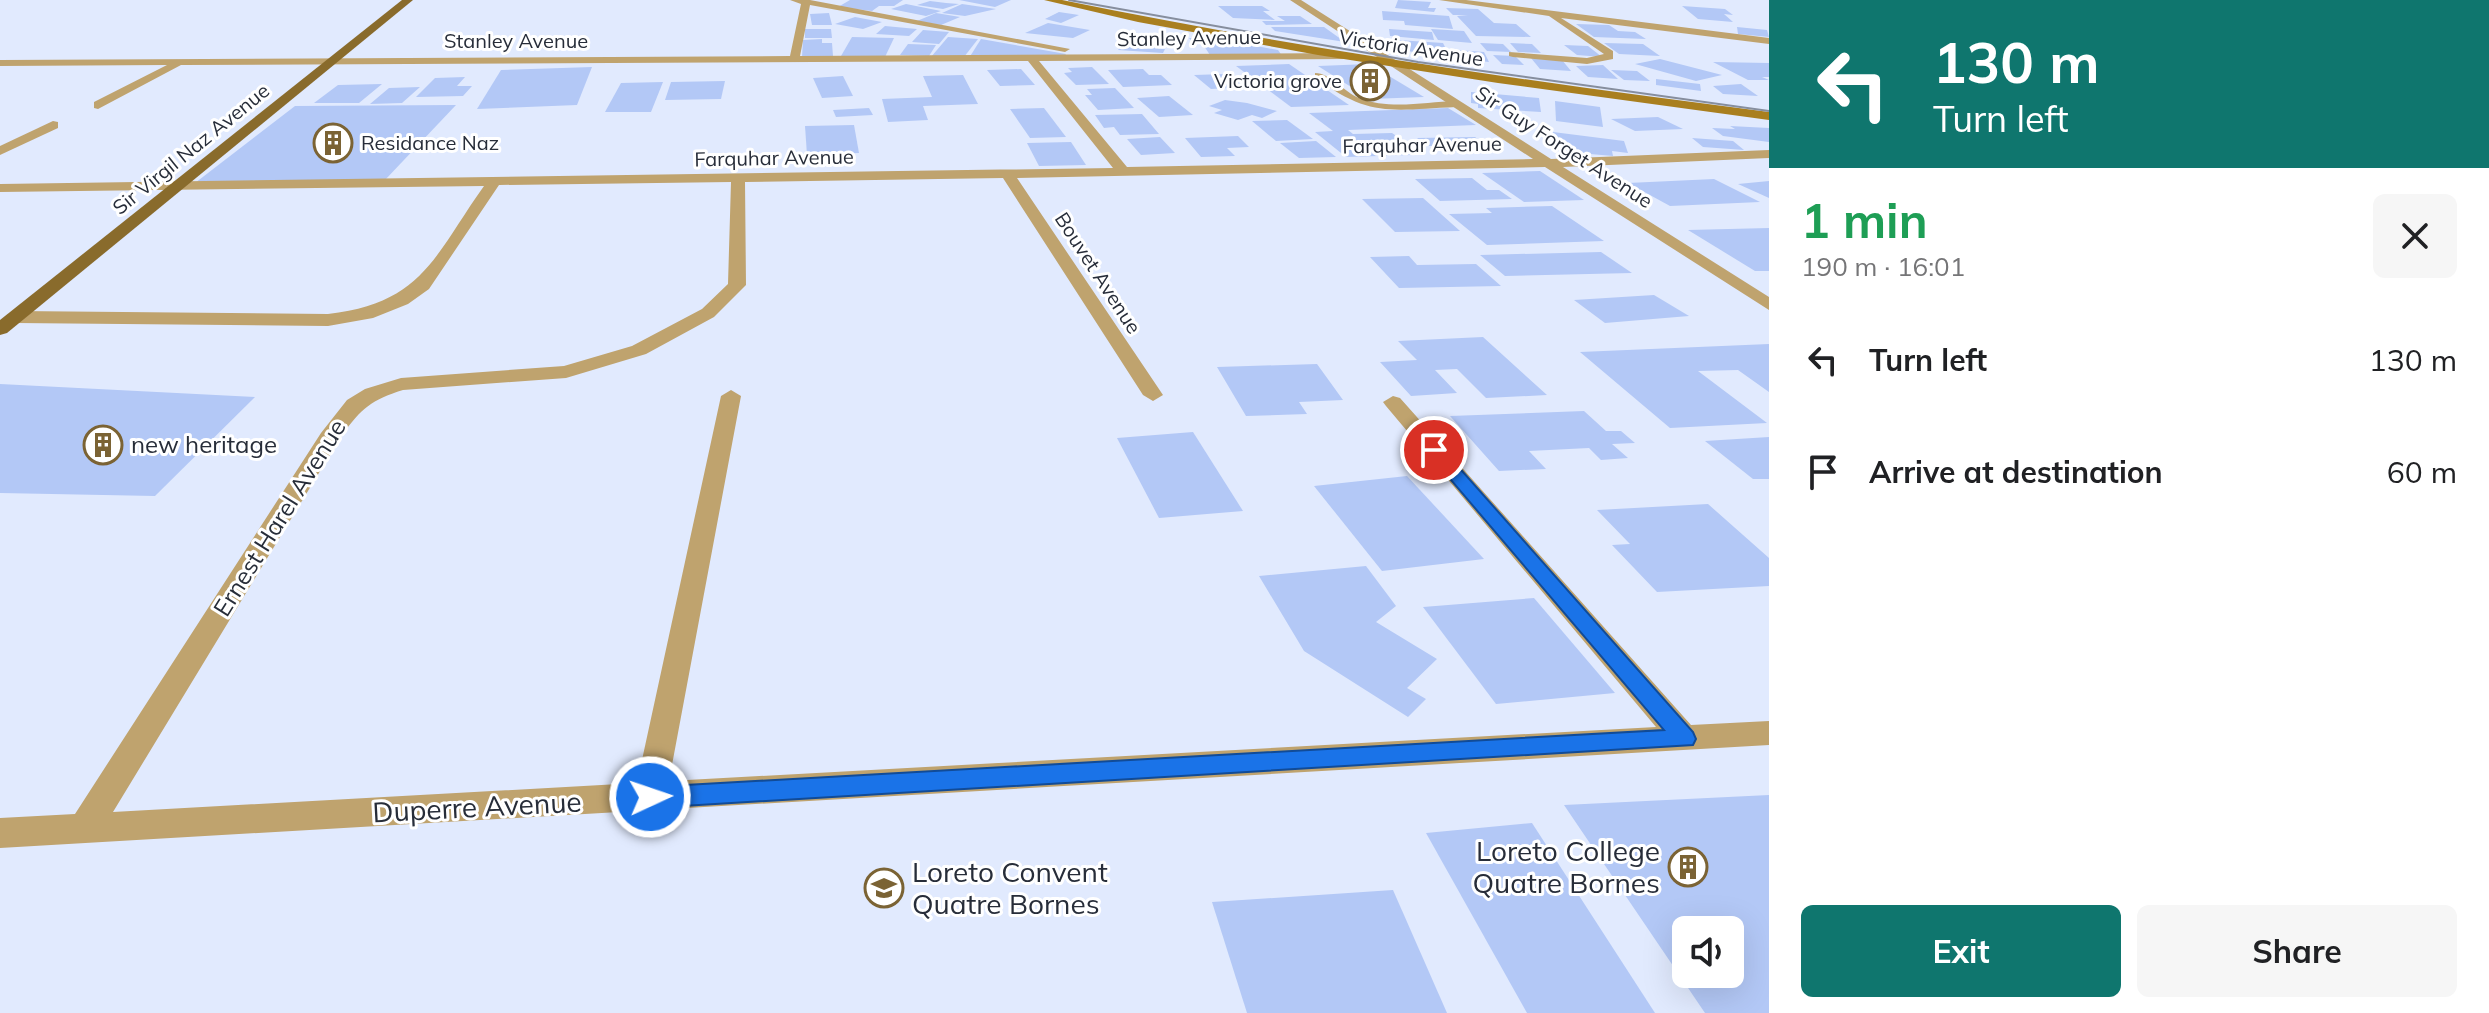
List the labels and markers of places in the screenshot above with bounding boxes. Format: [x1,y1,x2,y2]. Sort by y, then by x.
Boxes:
building icon: Victoria grove [1349,60,1391,102]
place label: Victoria grove [1214,68,1342,93]
building icon: Residance Naz [312,122,354,164]
place label: Residance Naz [361,130,499,155]
pin [1400,416,1468,484]
building icon: new heritage [82,424,124,466]
place label: new heritage [131,429,277,459]
place label: Loreto College Quatre Bornes [1472,833,1660,900]
building icon: Loreto College Quatre Bornes [1667,846,1709,888]
place label: Loreto Convent Quatre Bornes [912,854,1108,921]
school or university icon: Loreto Convent Quatre Bornes [863,867,905,909]

